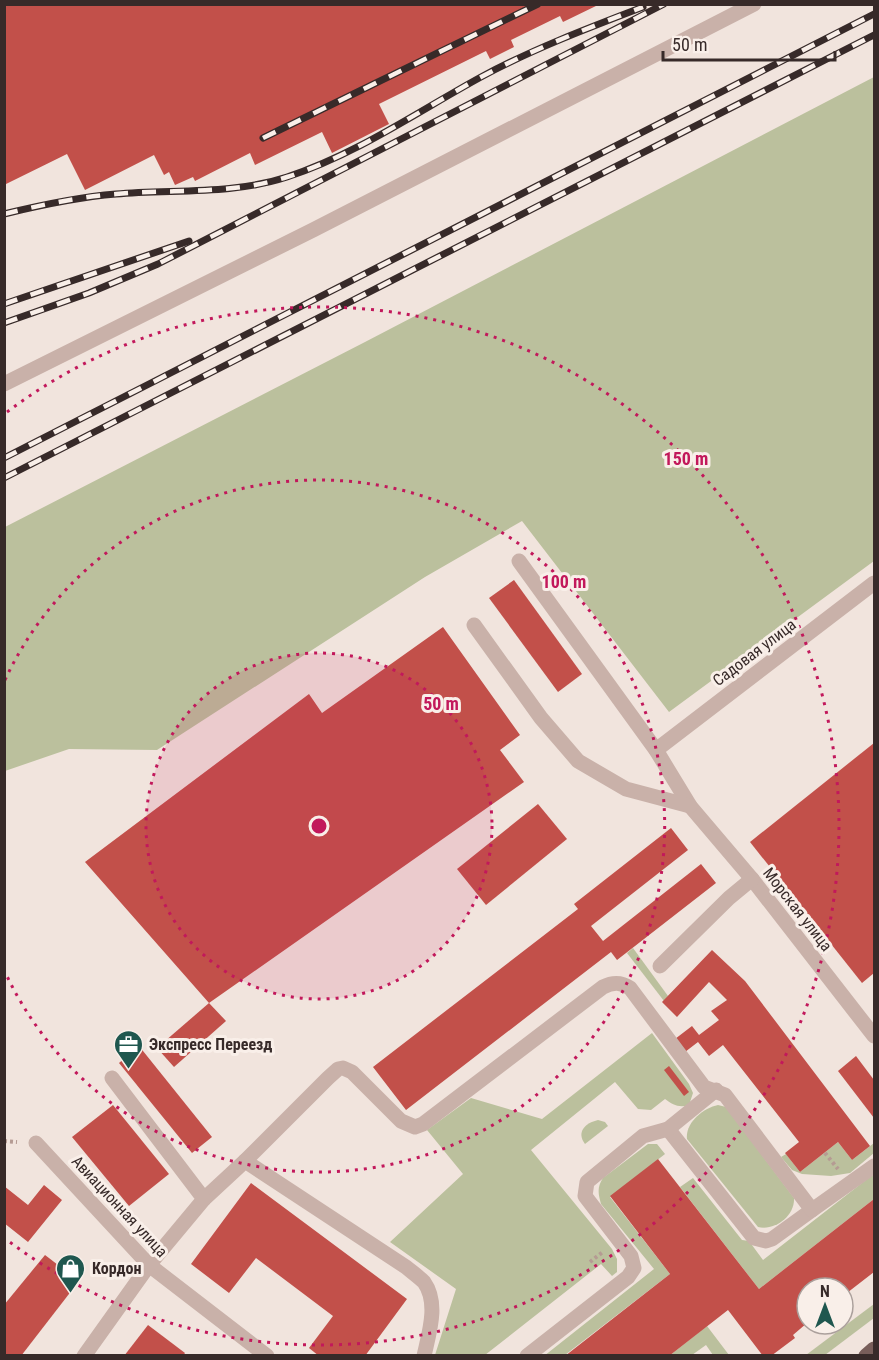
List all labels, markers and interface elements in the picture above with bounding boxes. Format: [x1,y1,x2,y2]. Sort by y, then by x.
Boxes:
scale bar [663,24,836,62]
text: 50 m [672,34,707,55]
text: 150 m [664,448,708,469]
text: 100 m [542,571,586,592]
street label: Садовая улица [709,615,800,690]
text: 50 m [423,693,459,714]
centre of rings [309,816,329,836]
street label: Морская улица [759,864,836,955]
office icon: Экспресс Переезд [112,1028,144,1070]
place label: Экспресс Переезд [149,1035,272,1054]
street label: Авиационная улица [68,1152,171,1261]
shop icon: Кордон [55,1252,87,1294]
place label: Кордон [92,1259,142,1278]
north arrow [795,1276,855,1336]
text: N [820,1282,830,1301]

